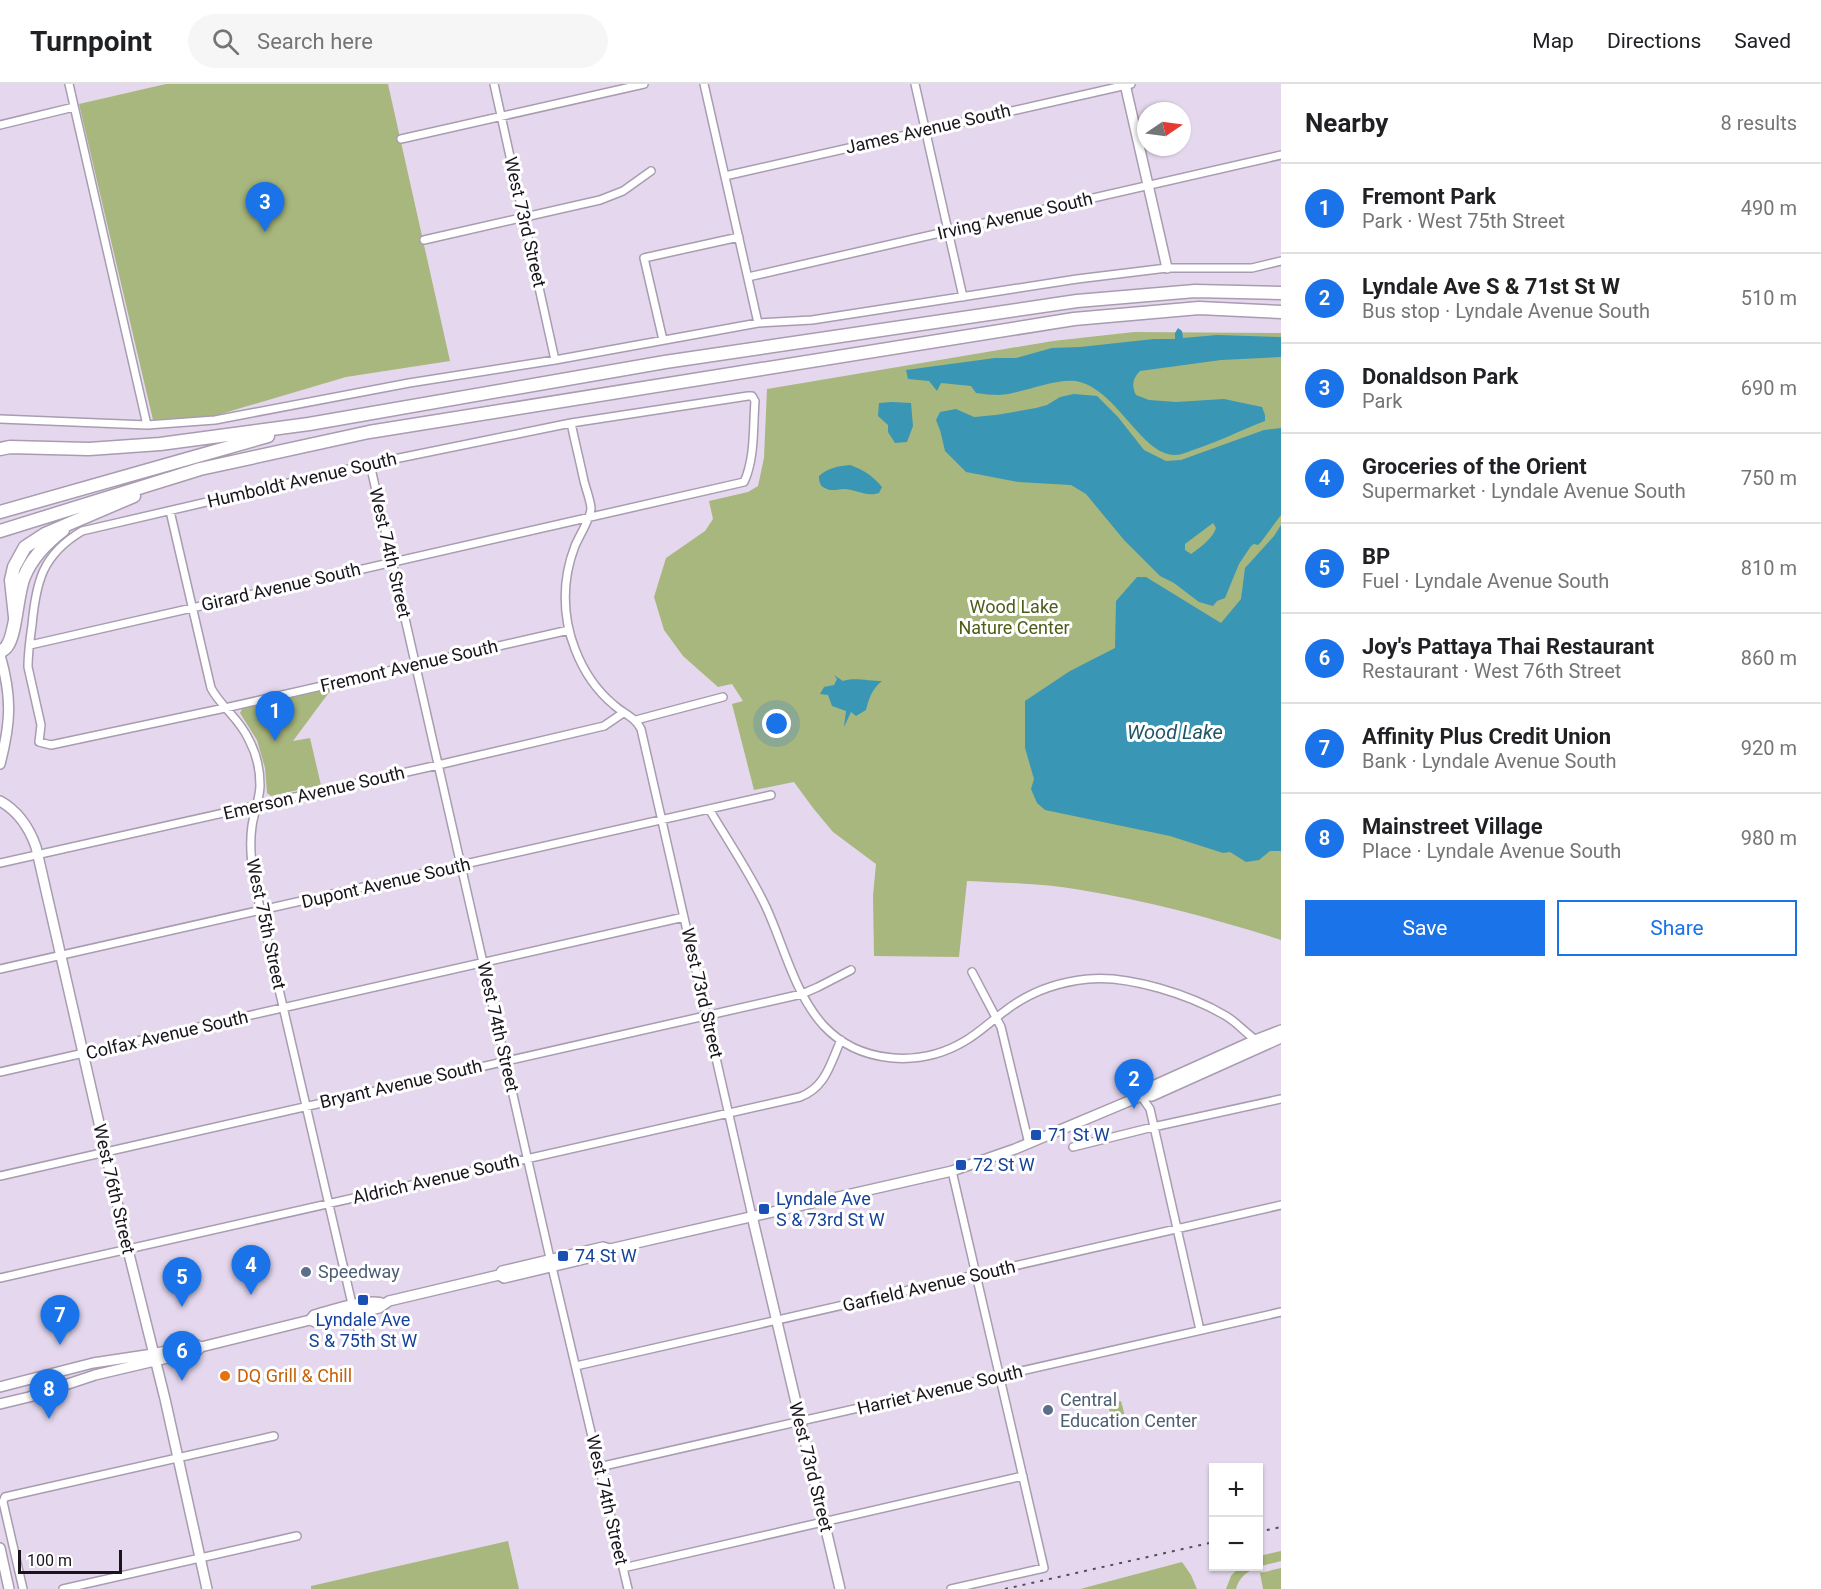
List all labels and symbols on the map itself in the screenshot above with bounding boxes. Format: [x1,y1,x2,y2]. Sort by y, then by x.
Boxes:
street label: James Avenue South [843,99,1012,158]
north arrow [1137,102,1191,156]
street label: West 73rd Street [500,155,551,289]
pin: 3 [246,182,284,232]
street label: Irving Avenue South [935,187,1095,244]
street label: Humboldt Avenue South [205,447,399,512]
street label: West 74th Street [365,486,416,620]
street label: Girard Avenue South [199,558,363,615]
park label: Wood Lake Nature Center [958,596,1070,638]
street label: Fremont Avenue South [318,635,500,696]
pin: 1 [256,692,294,741]
your location [762,709,791,738]
water label: Wood Lake [1127,720,1223,744]
street label: Emerson Avenue South [221,761,407,824]
street label: Dupont Avenue South [300,853,472,912]
street label: West 75th Street [242,857,291,991]
street label: West 73rd Street [677,926,728,1060]
street label: West 74th Street [473,960,524,1094]
street label: Colfax Avenue South [84,1006,250,1063]
street label: Bryant Avenue South [318,1055,484,1112]
pin: 2 [1114,1060,1154,1109]
street label: West 76th Street [89,1122,140,1256]
place label: 71 St W [1048,1124,1110,1145]
marker: 71 St W [1029,1128,1043,1142]
street label: Aldrich Avenue South [350,1149,521,1208]
place label: 72 St W [973,1154,1035,1175]
marker: 72 St W [954,1158,968,1172]
place label: Lyndale Ave S & 73rd St W [776,1188,885,1230]
marker: Lyndale Ave S & 73rd St W [757,1202,771,1216]
place label: 74 St W [575,1245,637,1266]
pin: 4 [232,1246,270,1295]
marker: 74 St W [556,1249,570,1263]
street label: Garfield Avenue South [840,1255,1017,1316]
pin: 5 [162,1258,201,1307]
place label: Speedway [318,1261,400,1282]
marker: Speedway [299,1265,313,1279]
marker: Lyndale Ave S & 75th St W [356,1293,370,1307]
pin: 7 [40,1296,80,1345]
place label: Lyndale Ave S & 75th St W [309,1309,417,1351]
pin: 6 [162,1332,201,1381]
street label: Harriet Avenue South [855,1360,1025,1419]
place label: DQ Grill & Chill [237,1365,352,1386]
marker: DQ Grill & Chill [218,1369,232,1383]
pin: 8 [29,1370,68,1419]
place label: Central Education Center [1060,1389,1197,1431]
street label: West 73rd Street [785,1400,838,1534]
marker: Central Education Center [1041,1403,1055,1417]
street label: West 74th Street [582,1433,633,1567]
scale bar [18,1547,122,1574]

